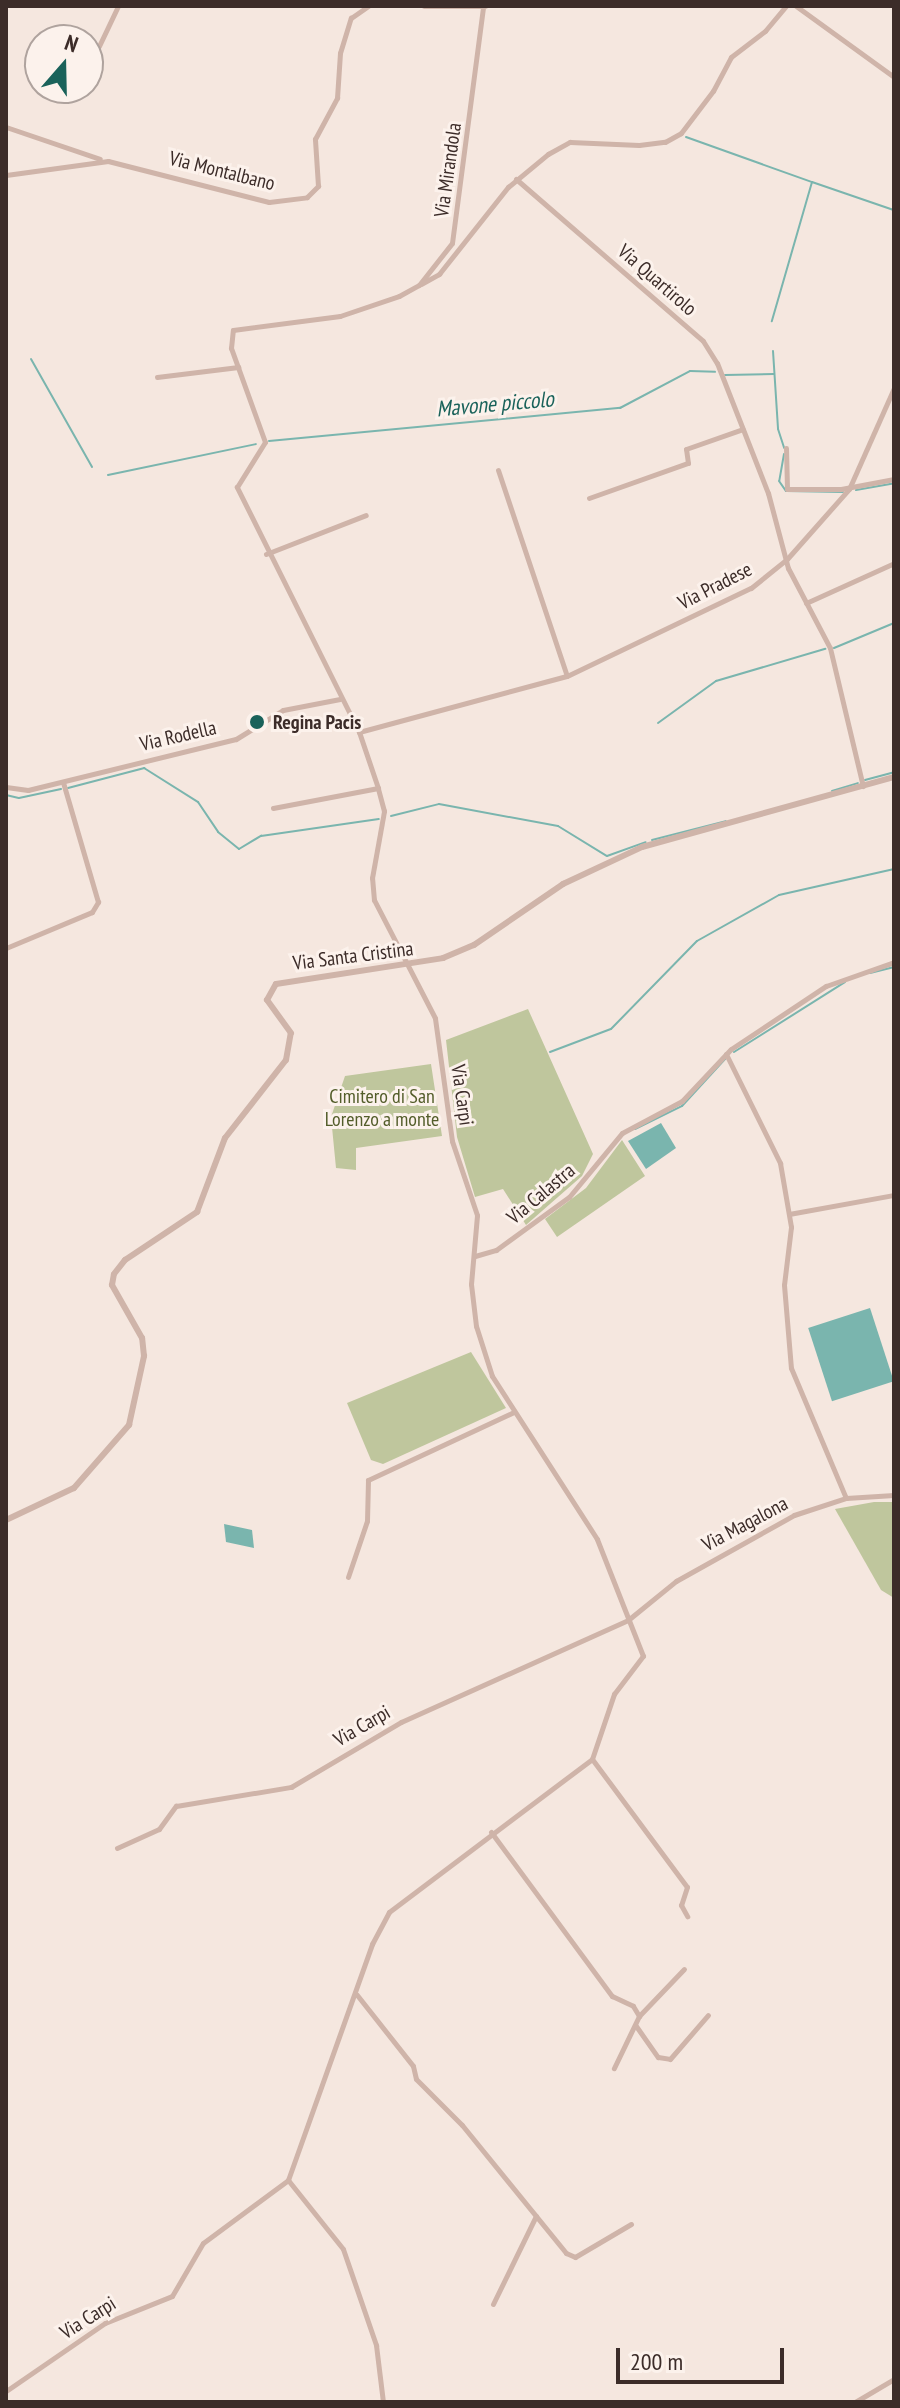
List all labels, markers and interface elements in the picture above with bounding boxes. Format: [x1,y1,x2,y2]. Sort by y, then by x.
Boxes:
north arrow [24,24,104,104]
text: N [61,28,82,59]
street label: Via Mirandola [429,121,467,219]
street label: Via Montalbano [167,146,277,196]
street label: Via Quartirolo [613,239,701,321]
water label: Mavone piccolo [435,386,555,422]
street label: Via Pradese [674,557,756,615]
place label: Regina Pacis [273,710,361,734]
marker: Regina Pacis [248,713,266,731]
street label: Via Rodella [138,716,218,756]
street label: Via Santa Cristina [291,937,415,975]
street label: Via Carpi [446,1063,478,1127]
park label: Cimitero di San Lorenzo a monte [325,1084,439,1131]
street label: Via Calastra [502,1159,580,1229]
street label: Via Magalona [698,1492,792,1556]
street label: Via Carpi [329,1700,395,1752]
street label: Via Carpi [56,2292,120,2344]
scale bar [620,2332,788,2382]
text: 200 m [630,2346,683,2377]

